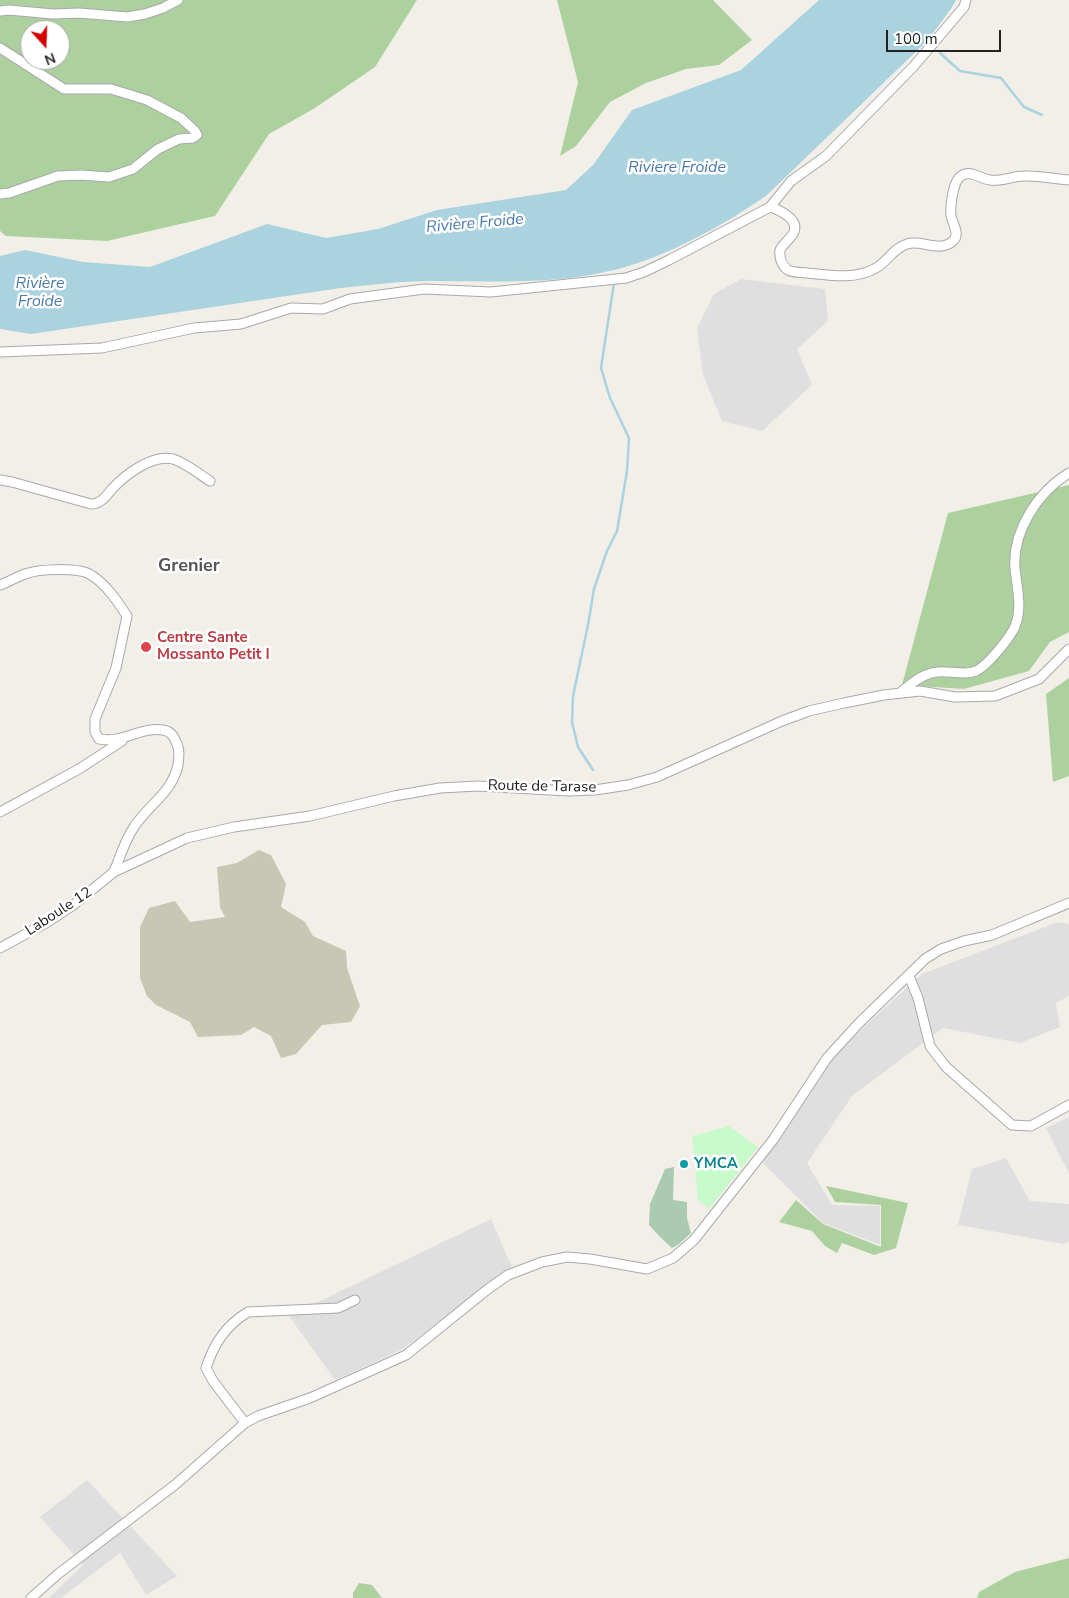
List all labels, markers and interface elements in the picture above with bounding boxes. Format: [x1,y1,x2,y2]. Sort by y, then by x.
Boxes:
north arrow [20,20,70,70]
scale bar [889,20,1004,52]
text: 100 m [894,29,938,49]
text: N [42,48,58,69]
water label: Riviere Froide [628,158,726,178]
water label: Rivière Froide [425,210,525,238]
water label: Rivière Froide [15,274,65,312]
district label: Grenier [158,556,220,578]
place label: Centre Sante Mossanto Petit I [157,629,270,664]
marker: Centre Sante Mossanto Petit I [139,640,153,654]
street label: Route de Tarase [488,777,596,797]
street label: Laboule 12 [22,884,96,940]
place label: YMCA [694,1155,738,1173]
marker: YMCA [678,1158,690,1170]

